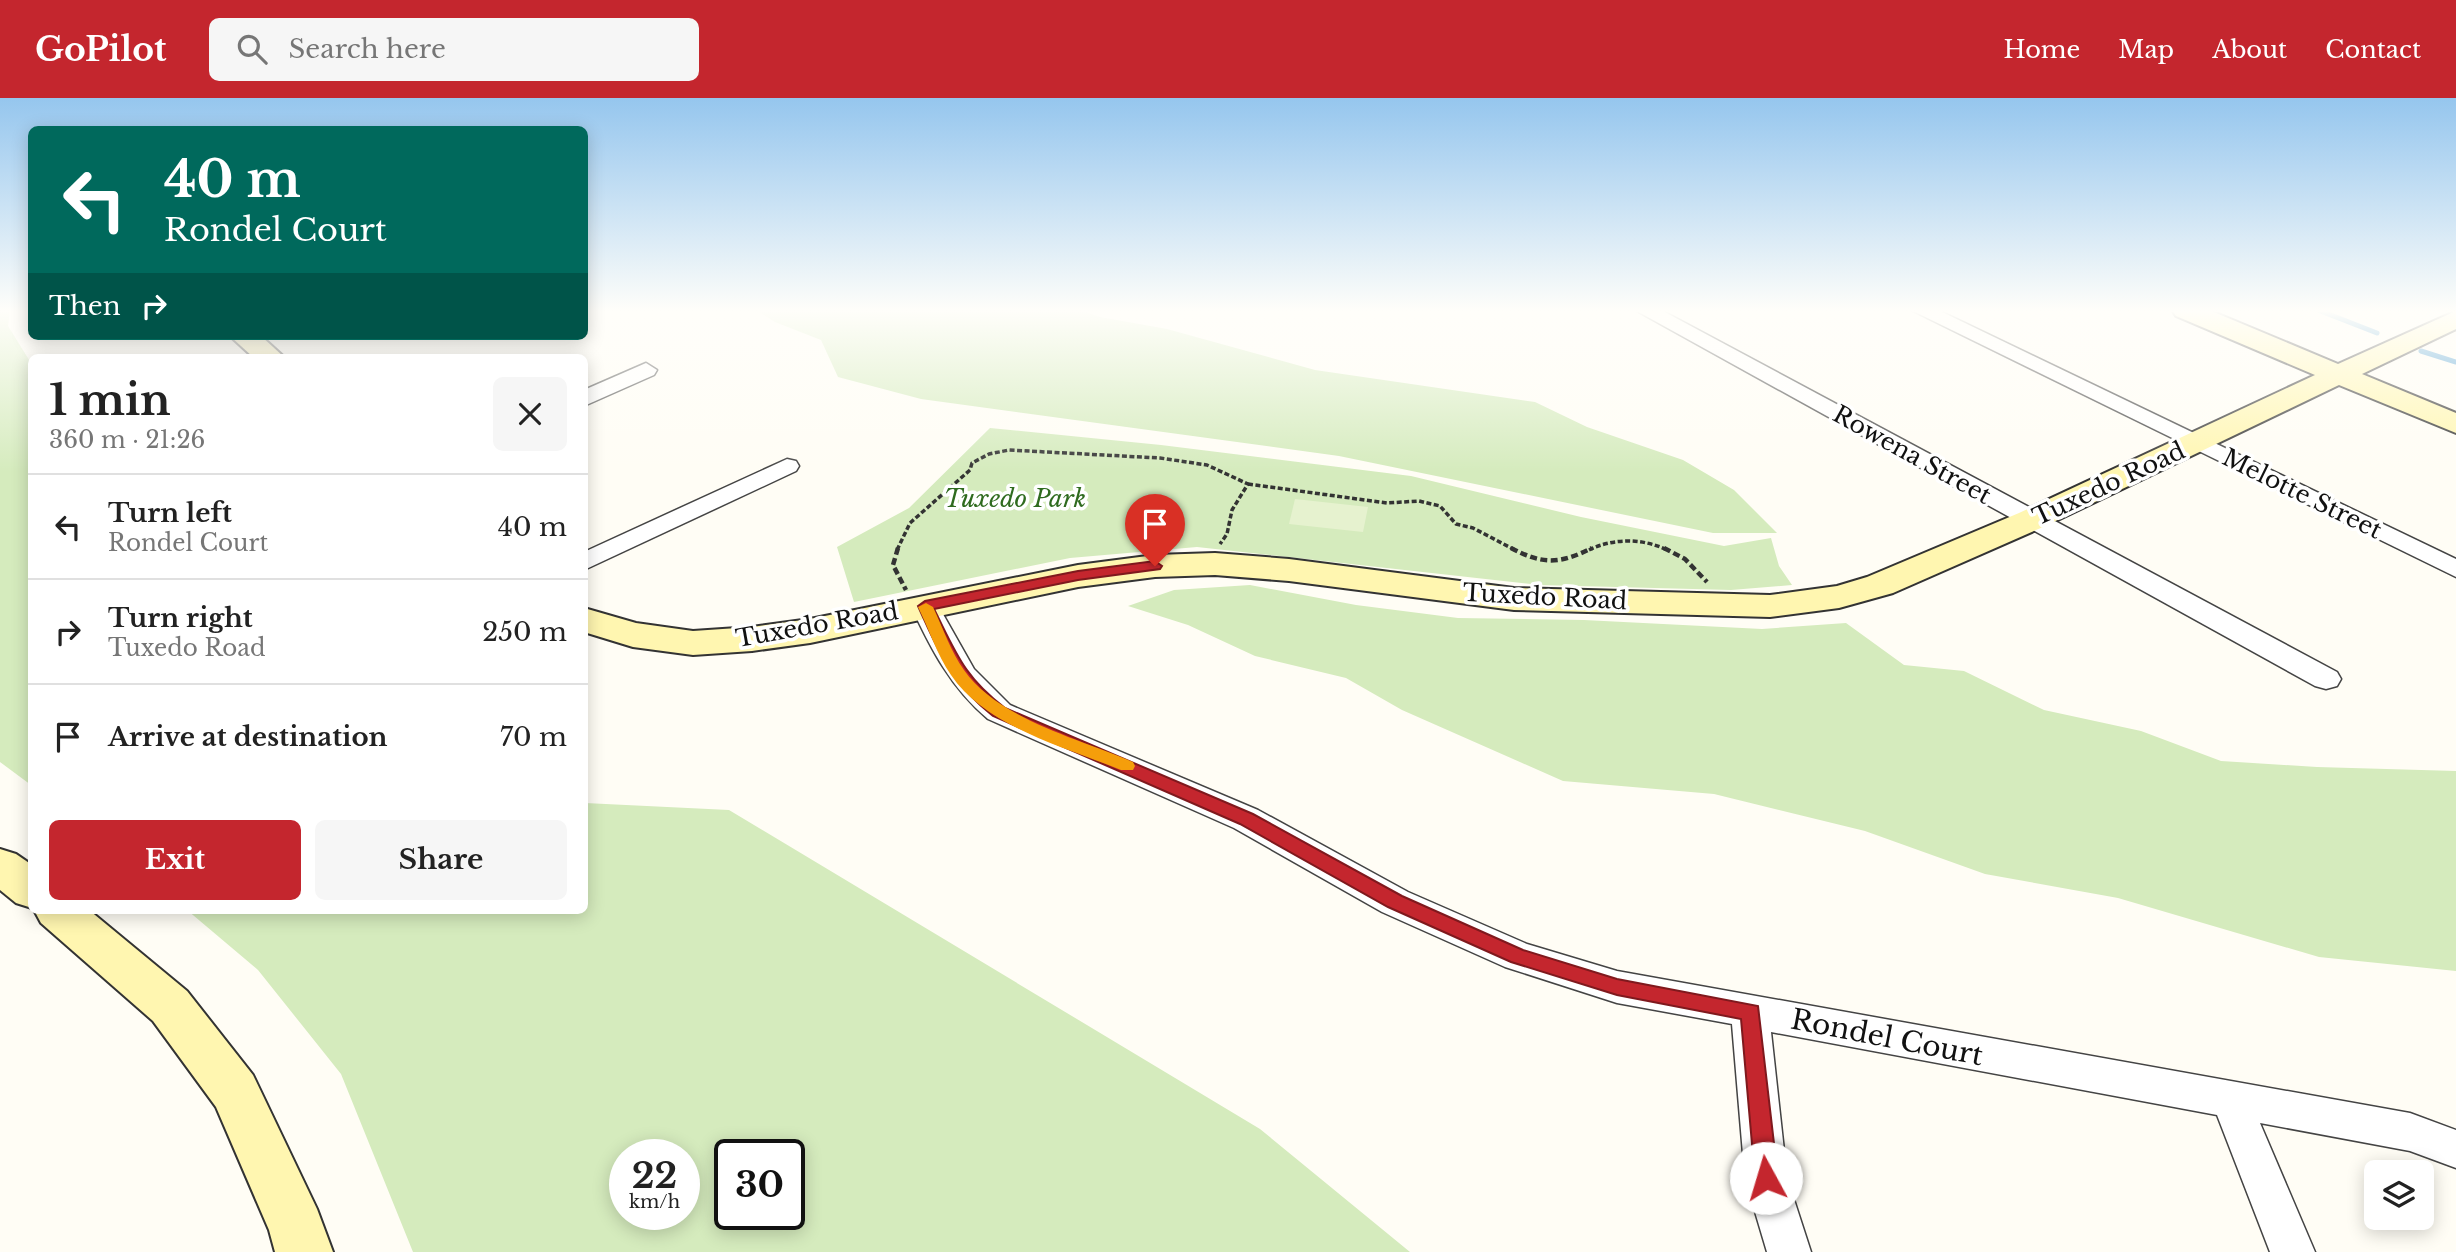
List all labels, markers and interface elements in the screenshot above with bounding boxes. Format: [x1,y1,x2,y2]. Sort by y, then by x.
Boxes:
search box [209,18,699,81]
text: GoPilot [35,29,167,70]
icon: search [233,30,271,68]
text: Search here [289,33,446,65]
text: Home [2004,35,2080,64]
text: Map [2118,35,2174,64]
text: About [2212,35,2287,64]
text: Contact [2325,35,2421,64]
text: 40 m [164,149,301,210]
icon: left [49,154,140,245]
text: Rondel Court [164,210,387,250]
icon: right [135,287,173,325]
text: Then [49,290,121,322]
text: 1 min [49,374,171,426]
button: close [493,377,567,451]
street label: Rowena Street [1828,399,1996,510]
text: 360 m · 21:26 [49,426,205,454]
street label: Tuxedo Road [2028,436,2189,531]
street label: Melotte Street [2218,442,2387,545]
park label: Tuxedo Park [944,484,1086,513]
pin [1125,494,1185,566]
text: Turn left [108,497,232,529]
icon: arrive [1136,505,1174,543]
icon: left [49,508,87,546]
text: 40 m [498,511,567,543]
text: Rondel Court [108,529,268,557]
street label: Tuxedo Road [1462,578,1628,615]
street label: Tuxedo Road [733,596,900,653]
text: Turn right [108,602,253,634]
icon: right [49,613,87,651]
text: 250 m [482,616,567,648]
text: Tuxedo Road [108,634,266,662]
icon: arrive [49,718,87,756]
text: Arrive at destination [108,721,388,753]
text: 70 m [500,721,567,753]
button: Exit [49,820,301,900]
button: Share [315,820,567,900]
street label: Rondel Court [1788,1002,1986,1073]
speed limit sign: 30 [714,1139,805,1230]
position arrow [1729,1141,1803,1215]
text: 22 [632,1154,677,1197]
map controls [2364,1160,2434,1230]
button: layers [2364,1160,2434,1230]
text: km/h [629,1191,680,1213]

